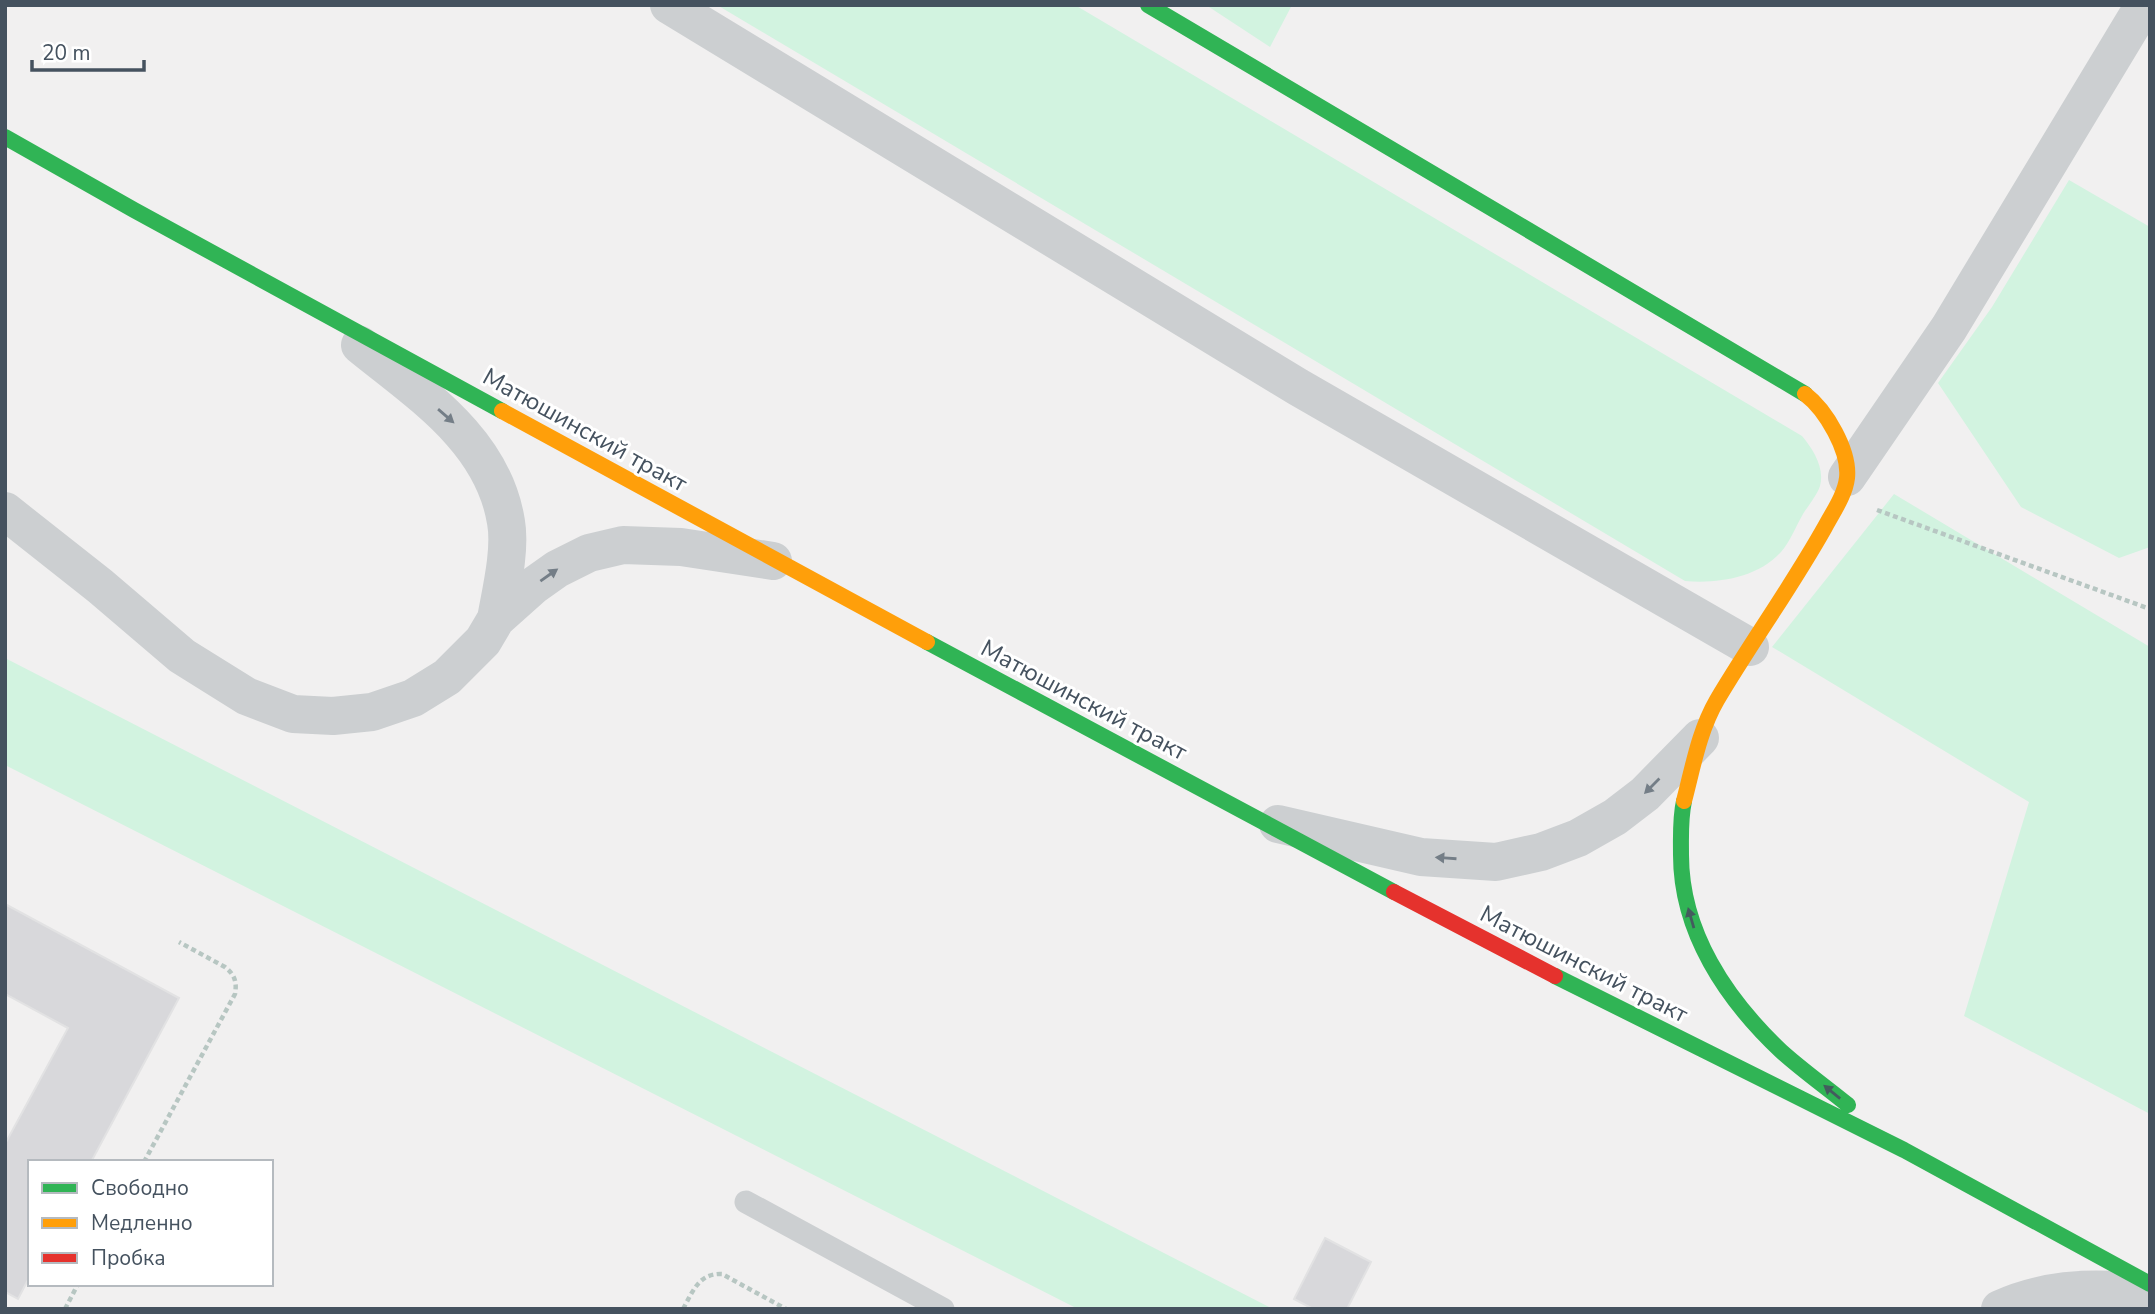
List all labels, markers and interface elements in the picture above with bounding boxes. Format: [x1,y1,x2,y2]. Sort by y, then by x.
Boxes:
scale bar [32,28,144,72]
text: 20 m [42,39,91,67]
street label: Матюшинский тракт [477,360,693,500]
one-way arrow [437,408,455,424]
one-way arrow [540,568,558,582]
street label: Матюшинский тракт [975,632,1193,768]
one-way arrow [1644,777,1661,794]
one-way arrow [1434,852,1456,863]
street label: Матюшинский тракт [1475,898,1694,1030]
one-way arrow [1686,908,1696,929]
one-way arrow [1823,1085,1841,1099]
legend [28,1160,273,1286]
text: Свободно [91,1174,189,1202]
text: Медленно [91,1209,193,1237]
text: Пробка [91,1244,165,1272]

